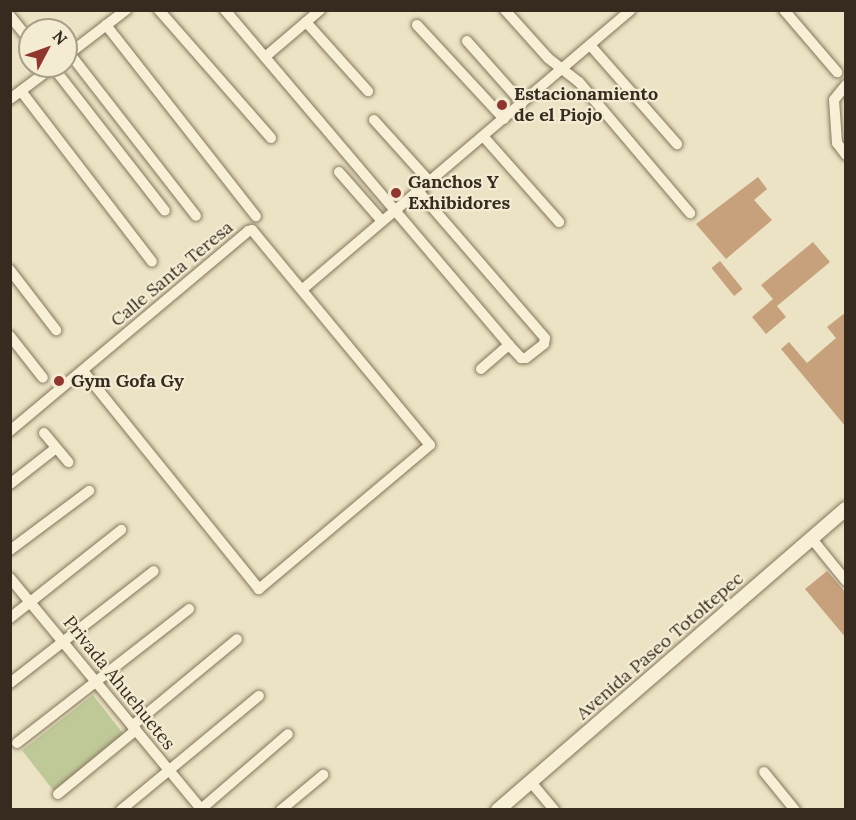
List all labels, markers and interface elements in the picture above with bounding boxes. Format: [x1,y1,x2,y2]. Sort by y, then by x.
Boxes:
north arrow [18,18,78,78]
text: N [48,26,72,49]
place label: Estacionamiento de el Piojo [514,84,658,127]
marker: Estacionamiento de el Piojo [495,98,509,112]
place label: Ganchos Y Exhibidores [408,172,510,214]
marker: Ganchos Y Exhibidores [389,186,403,200]
street label: Calle Santa Teresa [107,217,237,331]
place label: Gym Gofa Gy [71,370,184,392]
marker: Gym Gofa Gy [52,374,66,388]
street label: Avenida Paseo Totoltepec [572,568,748,724]
street label: Privada Ahuehuetes [59,612,179,754]

